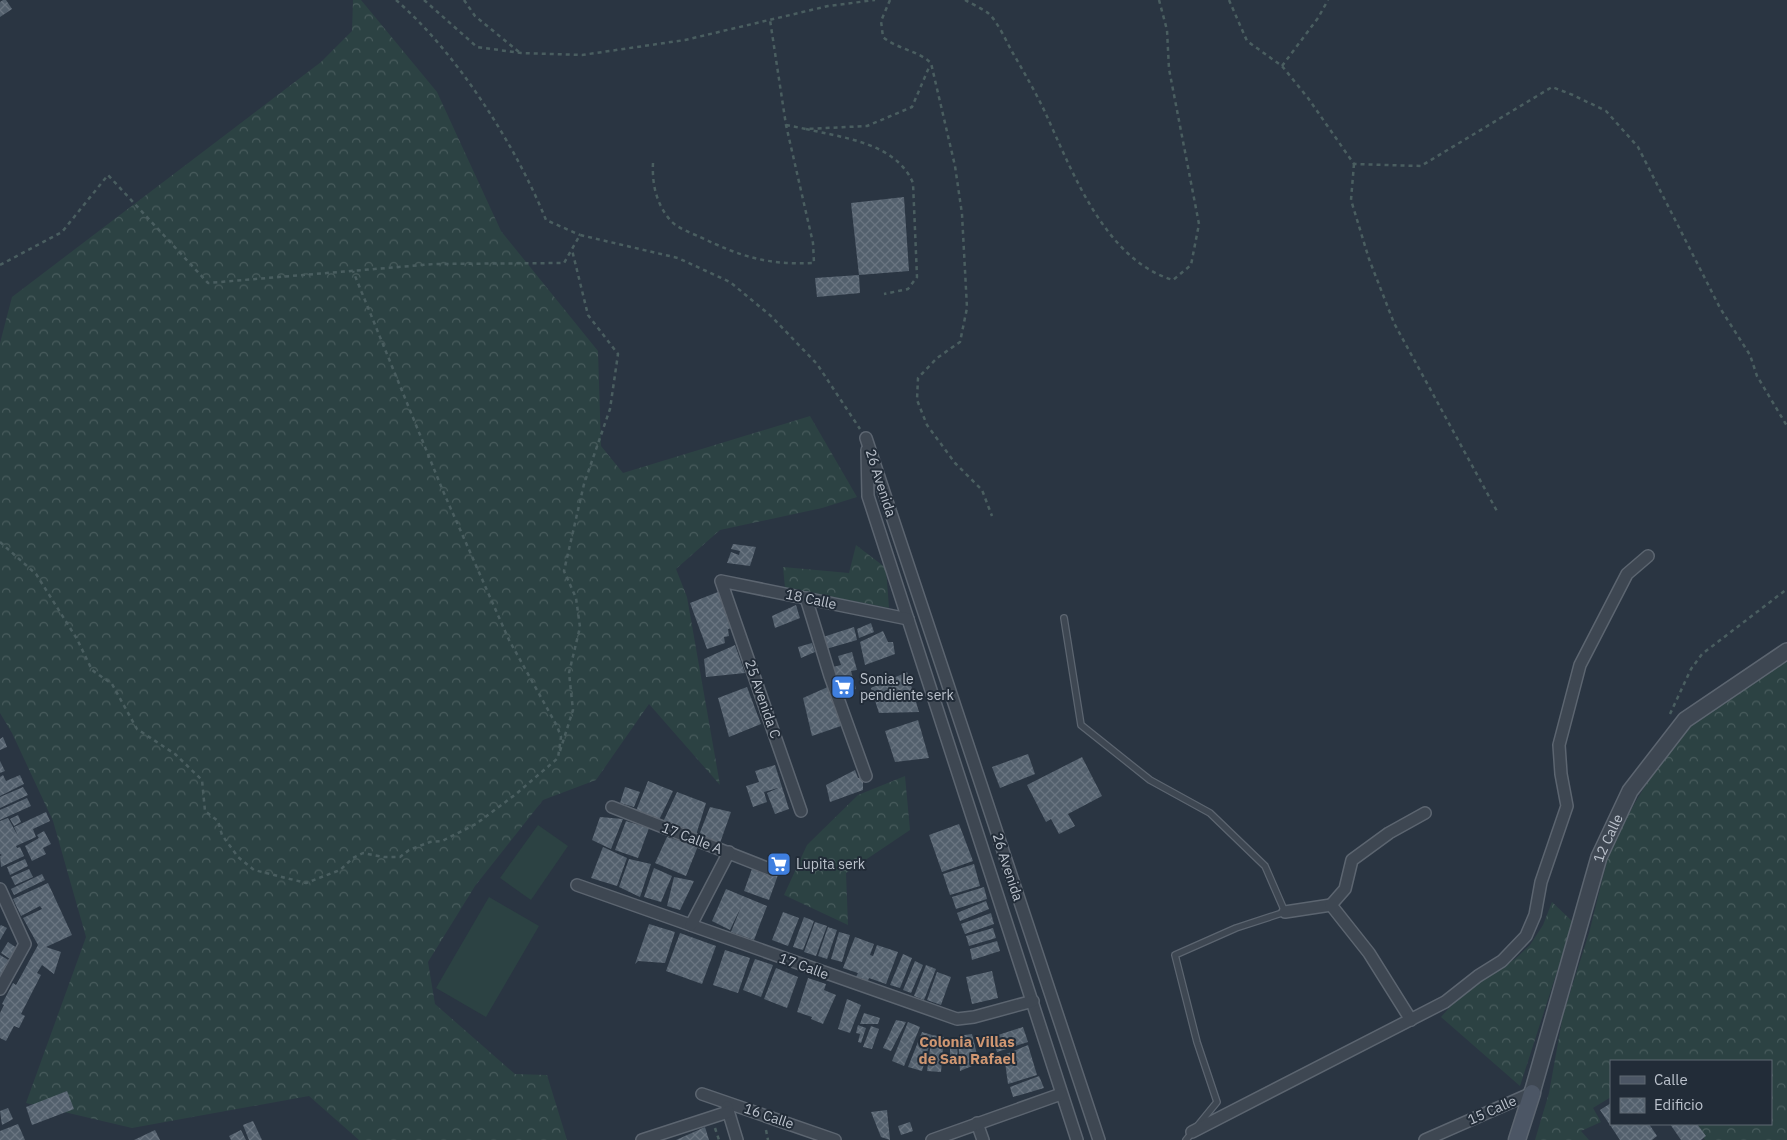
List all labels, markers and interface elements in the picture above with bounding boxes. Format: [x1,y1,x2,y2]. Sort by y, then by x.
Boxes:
street label: 26 Avenida [862,447,901,520]
street label: 18 Calle [784,585,838,613]
street label: 25 Avenida C [741,657,785,741]
place label: Sonia. le pendiente serk [860,670,955,704]
supermarket icon: Sonia. le pendiente serk [830,674,856,700]
street label: 12 Calle [1589,811,1627,864]
street label: 17 Calle A [659,818,725,858]
street label: 26 Avenida [989,831,1028,904]
supermarket icon: Lupita serk [766,851,792,877]
place label: Lupita serk [796,855,866,873]
street label: 17 Calle [777,949,832,983]
district label: Colonia Villas de San Rafael [919,1032,1016,1068]
legend [1610,1060,1772,1125]
text: Calle [1654,1070,1688,1089]
street label: 15 Calle [1465,1091,1519,1129]
text: Edificio [1654,1095,1703,1114]
street label: 16 Calle [742,1099,797,1133]

